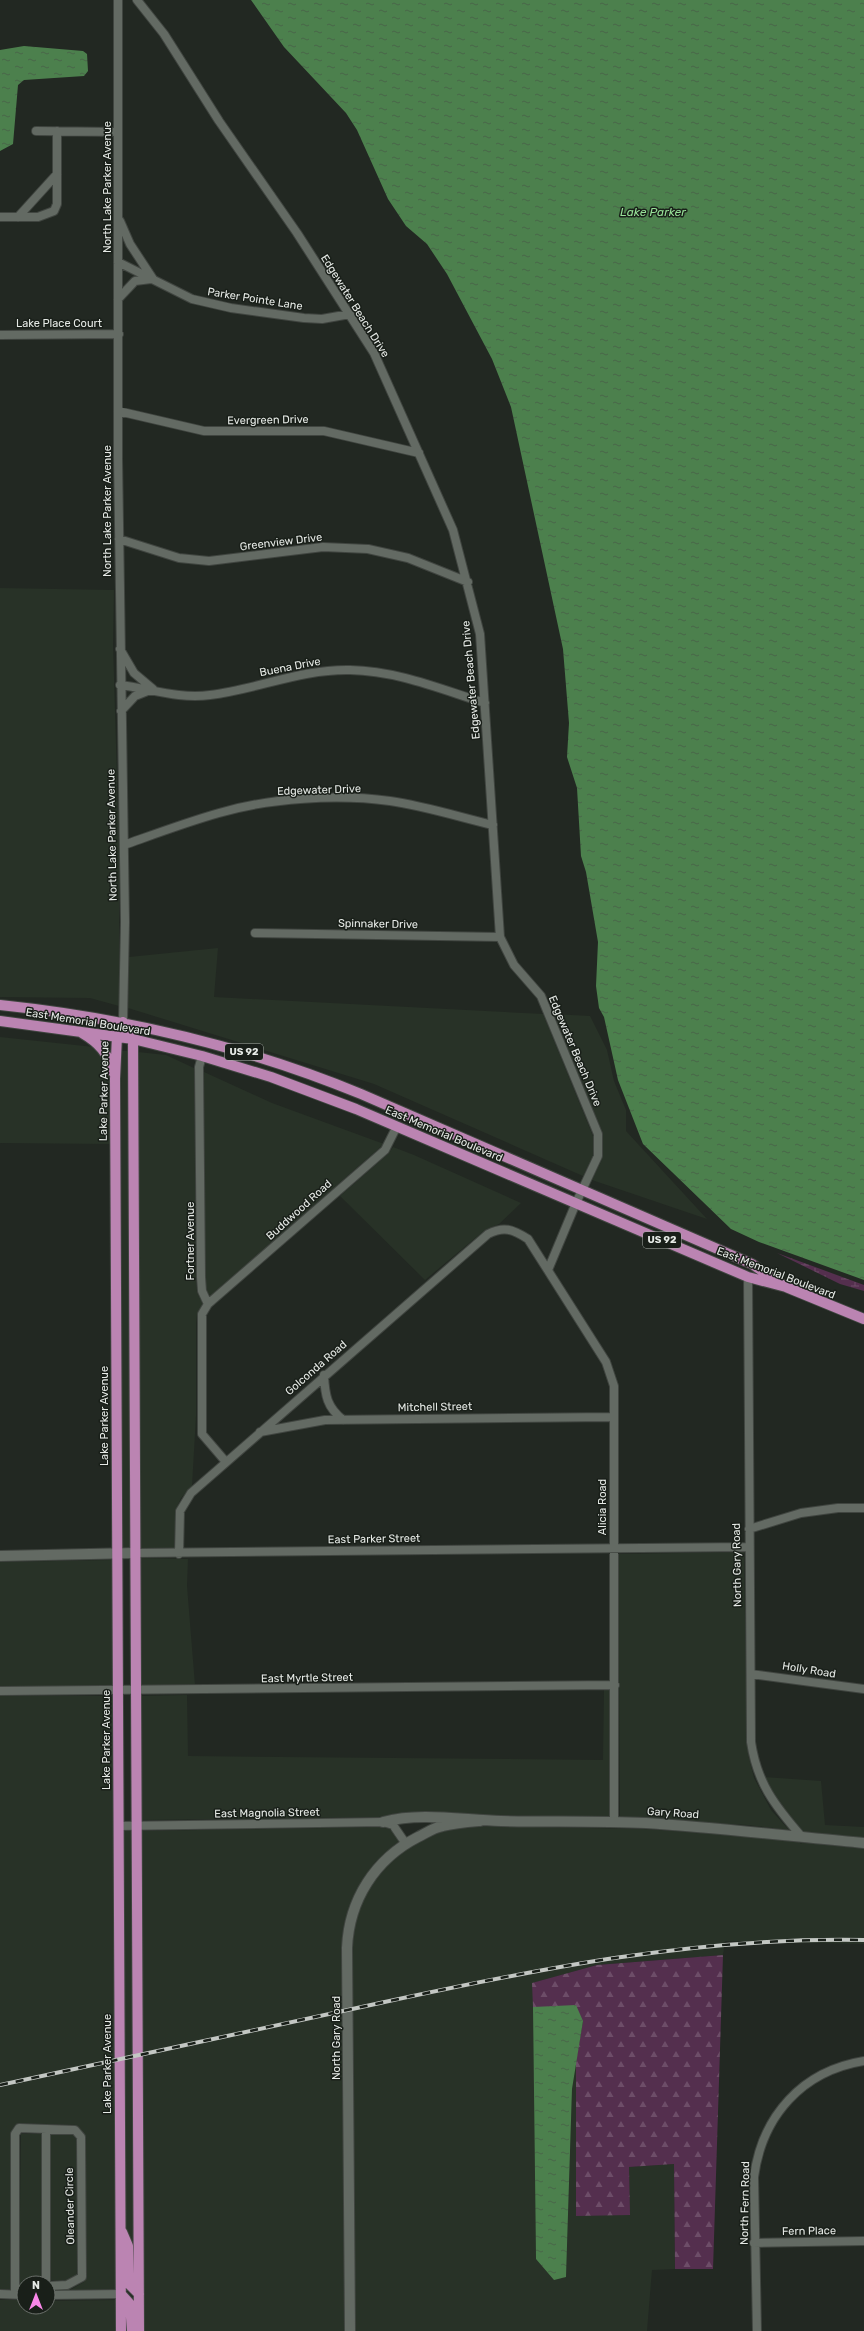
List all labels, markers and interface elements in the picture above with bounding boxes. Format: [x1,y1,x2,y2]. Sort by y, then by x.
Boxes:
street label: North Lake Parker Avenue [101,121,114,253]
water label: Lake Parker [620,205,686,219]
street label: Edgewater Beach Drive [318,252,392,360]
street label: Parker Pointe Lane [206,285,304,313]
street label: Lake Place Court [16,317,103,330]
street label: Evergreen Drive [227,413,309,427]
street label: North Lake Parker Avenue [101,445,114,577]
street label: Greenview Drive [239,530,323,554]
street label: Edgewater Beach Drive [459,620,483,740]
street label: Buena Drive [258,655,322,679]
street label: North Lake Parker Avenue [104,769,120,901]
street label: Edgewater Drive [277,782,361,798]
street label: Spinnaker Drive [338,917,418,931]
street label: Edgewater Beach Drive [546,994,604,1108]
street label: East Memorial Boulevard [25,1006,151,1038]
street label: Lake Parker Avenue [97,1041,111,1141]
road number: US 92 [225,1044,263,1060]
street label: East Memorial Boulevard [383,1103,505,1165]
street label: Buddwood Road [264,1177,334,1243]
street label: Fortner Avenue [184,1202,197,1280]
road number: US 92 [643,1232,681,1248]
street label: East Memorial Boulevard [715,1244,837,1302]
street label: Golconda Road [283,1338,349,1398]
street label: Lake Parker Avenue [98,1366,111,1466]
street label: Mitchell Street [398,1400,473,1414]
street label: Alicia Road [596,1479,609,1535]
street label: North Gary Road [730,1523,744,1607]
street label: East Parker Street [328,1532,421,1546]
street label: Holly Road [781,1659,837,1681]
street label: East Myrtle Street [261,1671,354,1685]
street label: Lake Parker Avenue [100,1690,113,1790]
street label: Gary Road [646,1805,700,1821]
street label: East Magnolia Street [214,1806,321,1820]
street label: North Gary Road [330,1996,343,2080]
street label: Lake Parker Avenue [101,2014,114,2114]
street label: North Fern Road [738,2161,752,2245]
street label: Oleander Circle [63,2167,77,2245]
street label: Fern Place [782,2224,836,2238]
north arrow [16,2275,56,2315]
text: N [32,2279,40,2292]

